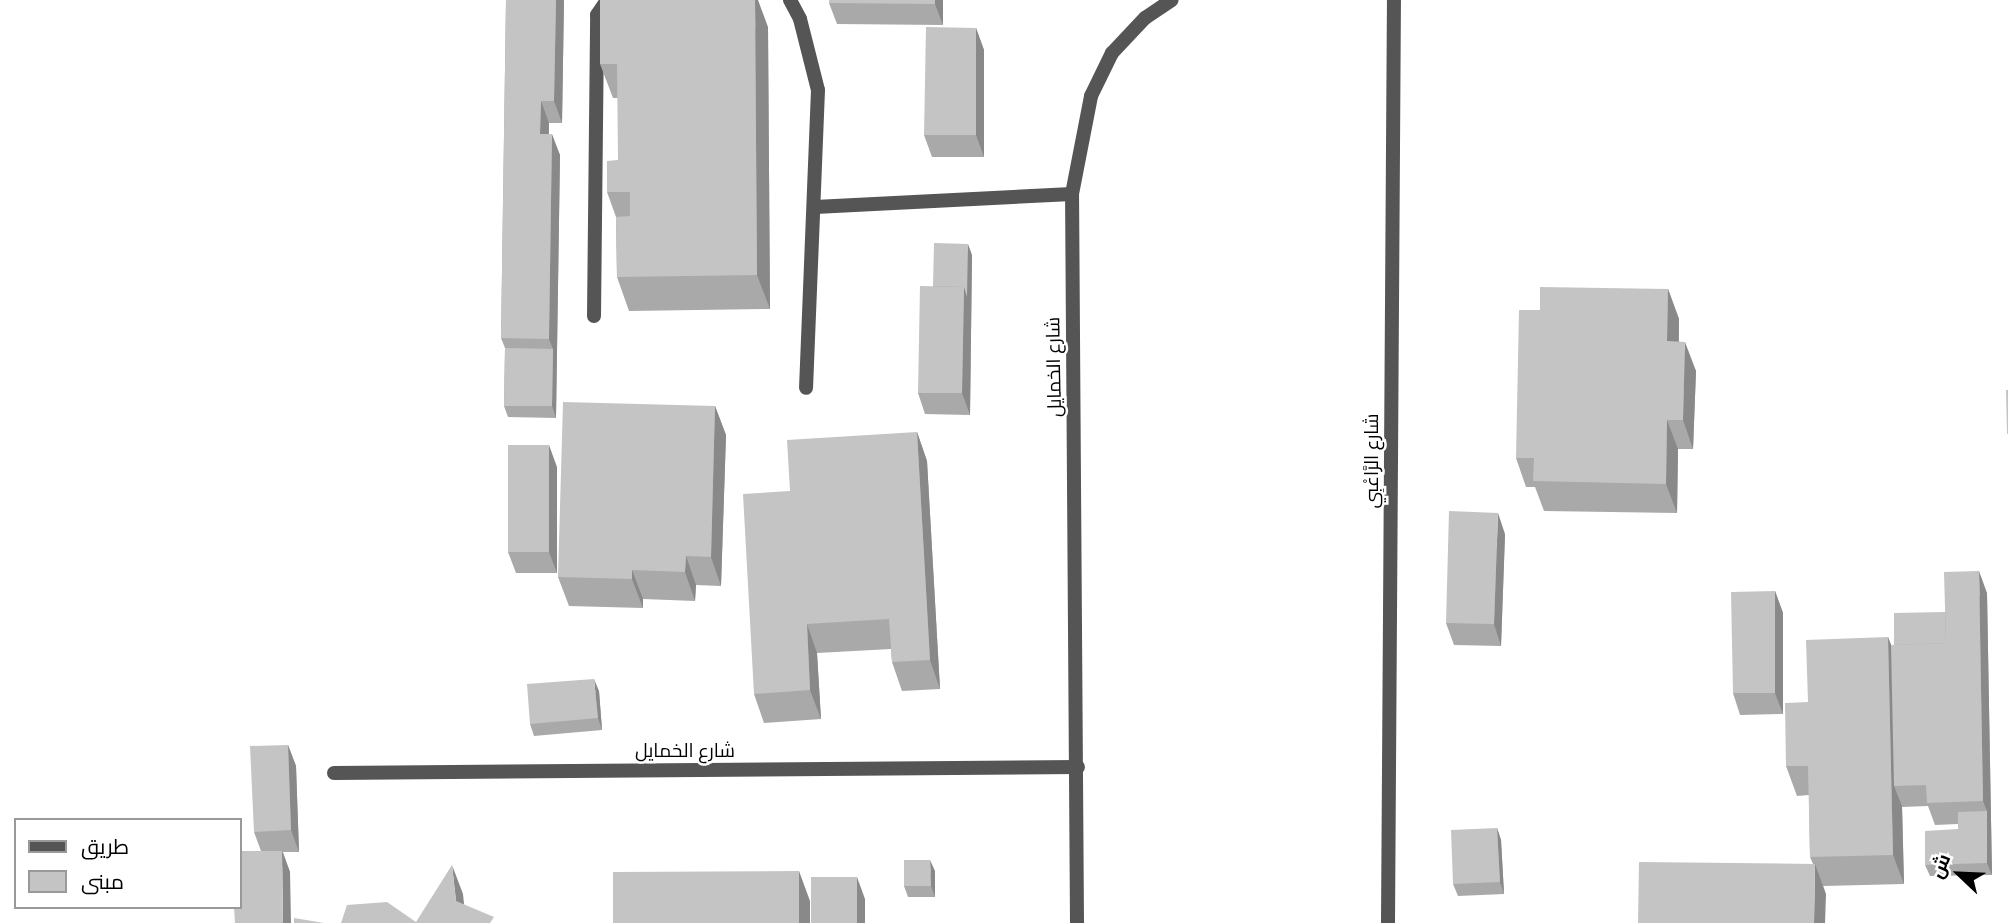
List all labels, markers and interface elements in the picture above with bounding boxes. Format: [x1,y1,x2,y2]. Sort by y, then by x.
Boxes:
street label: شارع الخمايل [1042,317,1066,417]
street label: شارع الرَّاعْبِي [1361,414,1383,508]
street label: شارع الخمايل [635,740,735,762]
legend [14,818,242,909]
text: طريق [81,834,129,859]
north arrow [1924,839,1994,909]
text: ش [1925,850,1955,881]
text: مبنى [81,869,124,894]

